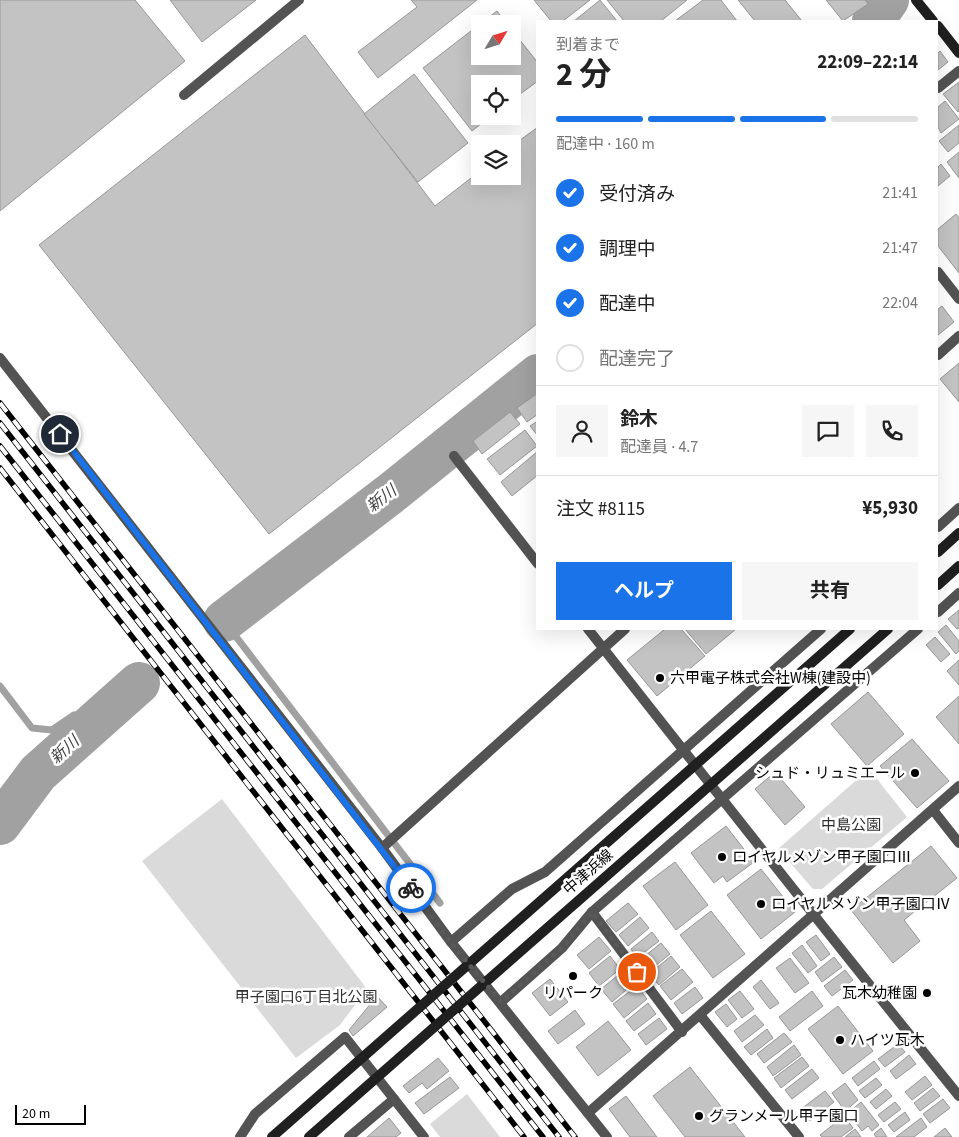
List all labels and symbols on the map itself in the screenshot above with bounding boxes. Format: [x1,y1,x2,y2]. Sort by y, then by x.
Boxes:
north arrow [471,15,521,65]
pin [39,413,81,455]
water label: 新川 [362,479,403,517]
place label: 六甲電子株式会社W棟(建設中) [670,668,871,689]
marker: 六甲電子株式会社W棟(建設中) [654,672,666,684]
water label: 新川 [45,730,85,769]
place label: シュド・リュミエール [755,763,905,784]
marker: シュド・リュミエール [909,767,921,779]
park label: 中島公園 [821,815,881,836]
street label: 中津浜線 [559,845,618,900]
place label: ロイヤルメゾン甲子園口Ⅲ [732,847,912,868]
marker: ロイヤルメゾン甲子園口Ⅲ [716,851,728,863]
courier [386,863,436,913]
place label: ロイヤルメゾン甲子園口Ⅳ [771,894,951,915]
marker: ロイヤルメゾン甲子園口Ⅳ [755,898,767,910]
pin [616,951,658,993]
marker: リパーク [567,970,579,982]
place label: リパーク [543,983,603,1004]
place label: 瓦木幼稚園 [842,983,917,1004]
park label: 甲子園口6丁目北公園 [235,987,377,1008]
marker: 瓦木幼稚園 [921,987,933,999]
place label: ハイツ瓦木 [850,1030,925,1051]
marker: ハイツ瓦木 [834,1034,846,1046]
scale bar [15,1102,86,1125]
place label: グランメール甲子園口 [709,1106,859,1127]
marker: グランメール甲子園口 [693,1110,705,1122]

